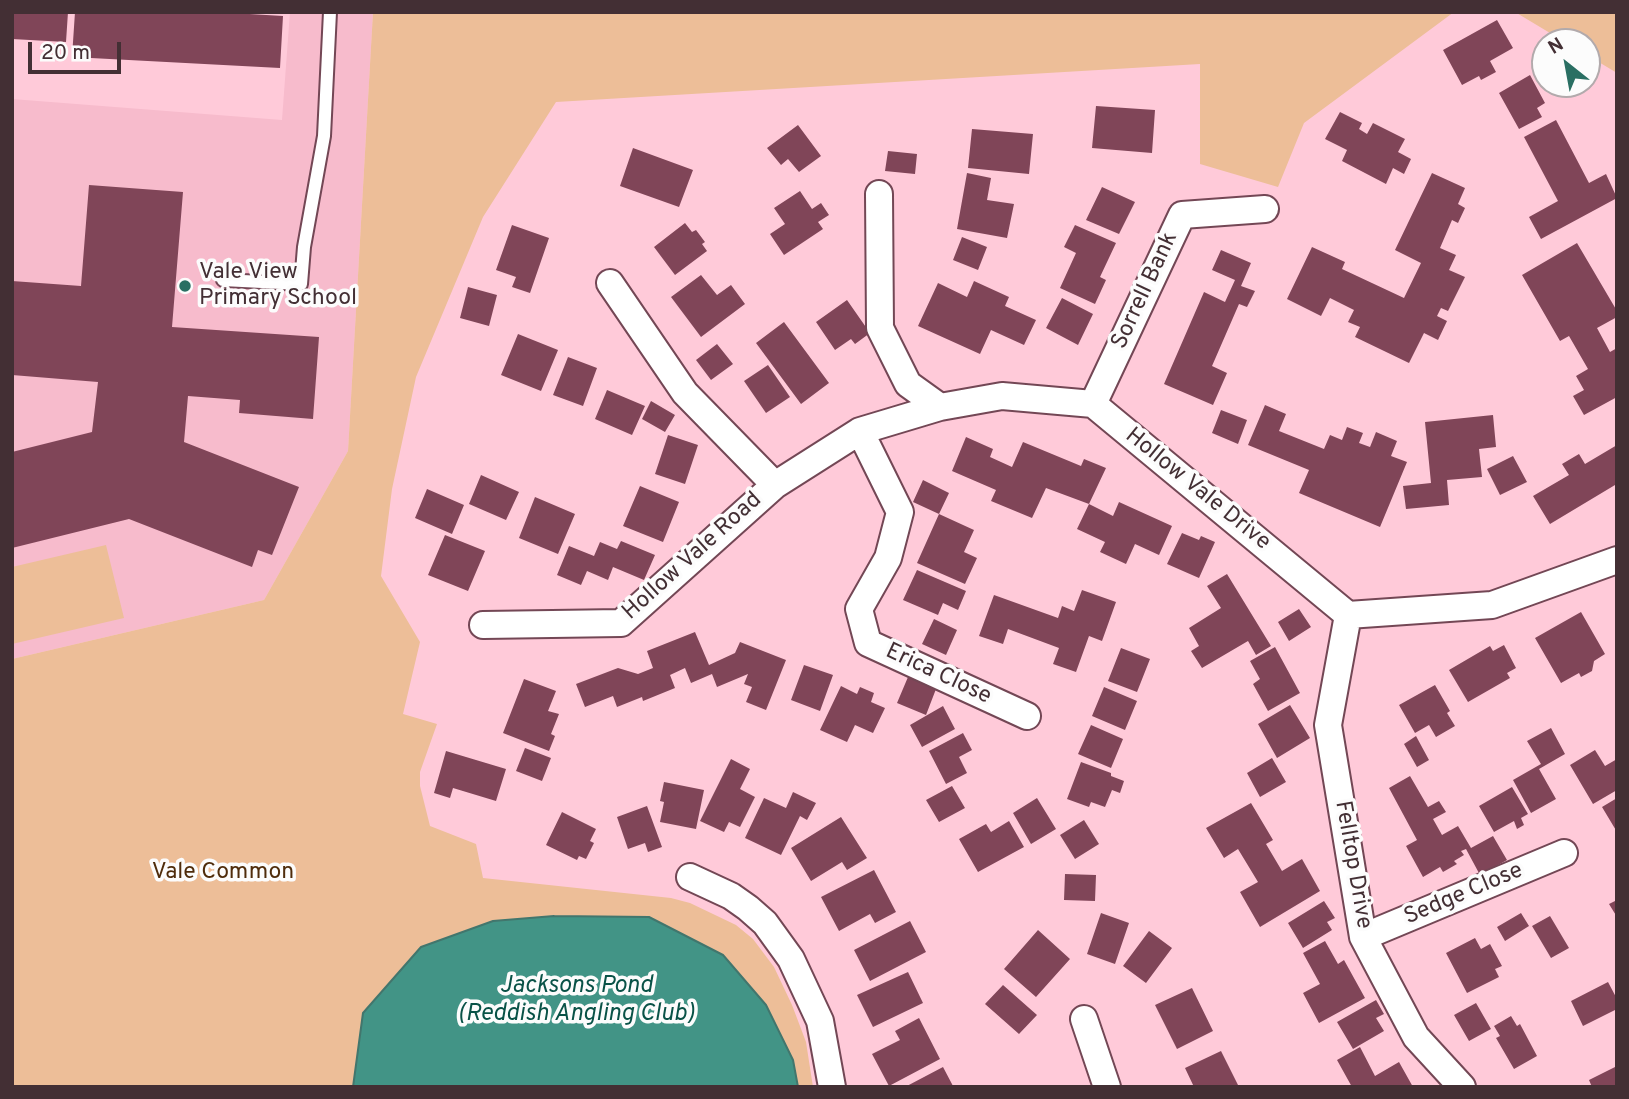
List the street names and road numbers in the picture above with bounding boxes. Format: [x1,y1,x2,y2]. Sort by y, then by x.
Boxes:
street label: Sorrell Bank [1107,228,1185,354]
street label: Hollow Vale Drive [1119,423,1275,557]
street label: Hollow Vale Road [618,487,768,627]
street label: Erica Close [881,638,995,712]
street label: Felltop Drive [1327,799,1377,931]
street label: Sedge Close [1401,858,1527,932]

